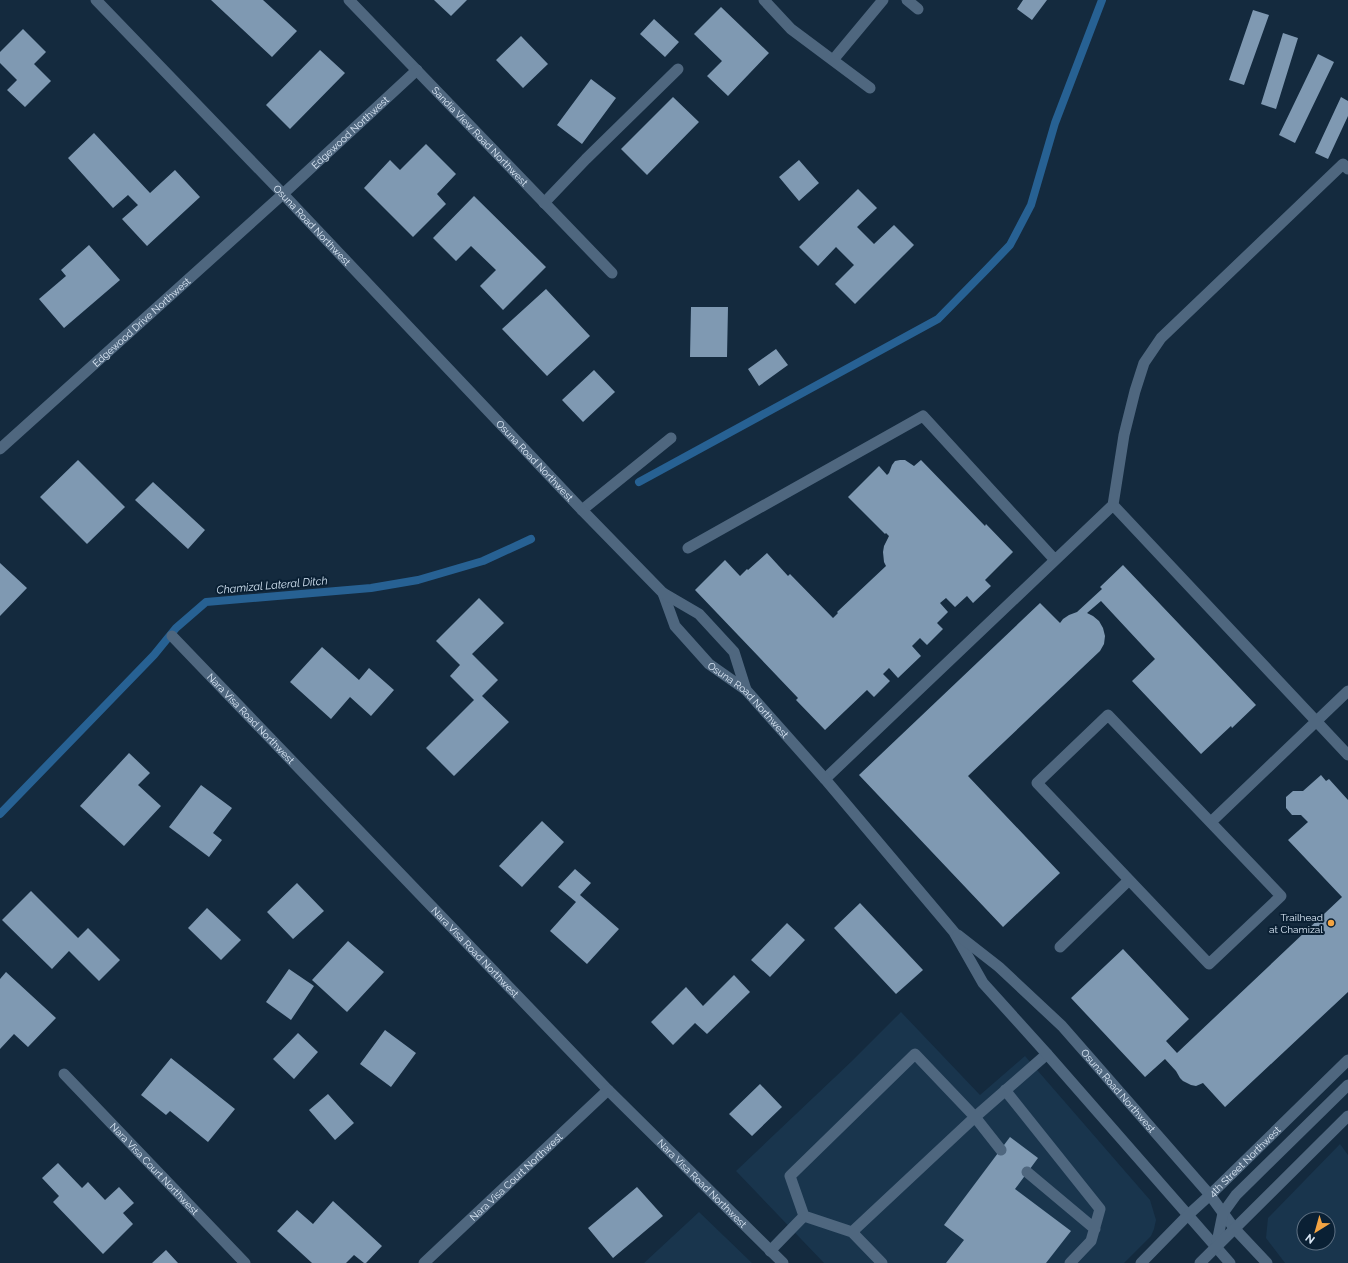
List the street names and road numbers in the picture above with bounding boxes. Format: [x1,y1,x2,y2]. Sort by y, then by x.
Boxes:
street label: Sandia View Road Northwest [430,85,530,189]
street label: Edgewood Northwest [309,94,391,171]
street label: Osuna Road Northwest [271,183,353,268]
street label: Edgewood Drive Northwest [90,275,193,369]
street label: Osuna Road Northwest [494,418,576,504]
street label: Osuna Road Northwest [706,660,791,741]
street label: Nara Visa Road Northwest [205,671,297,766]
street label: Nara Visa Road Northwest [429,905,521,1000]
street label: Osuna Road Northwest [1079,1047,1158,1135]
street label: Nara Visa Court Northwest [108,1121,201,1217]
street label: 4th Street Northwest [1207,1124,1283,1199]
street label: Nara Visa Court Northwest [468,1131,565,1223]
street label: Nara Visa Road Northwest [655,1137,749,1230]

